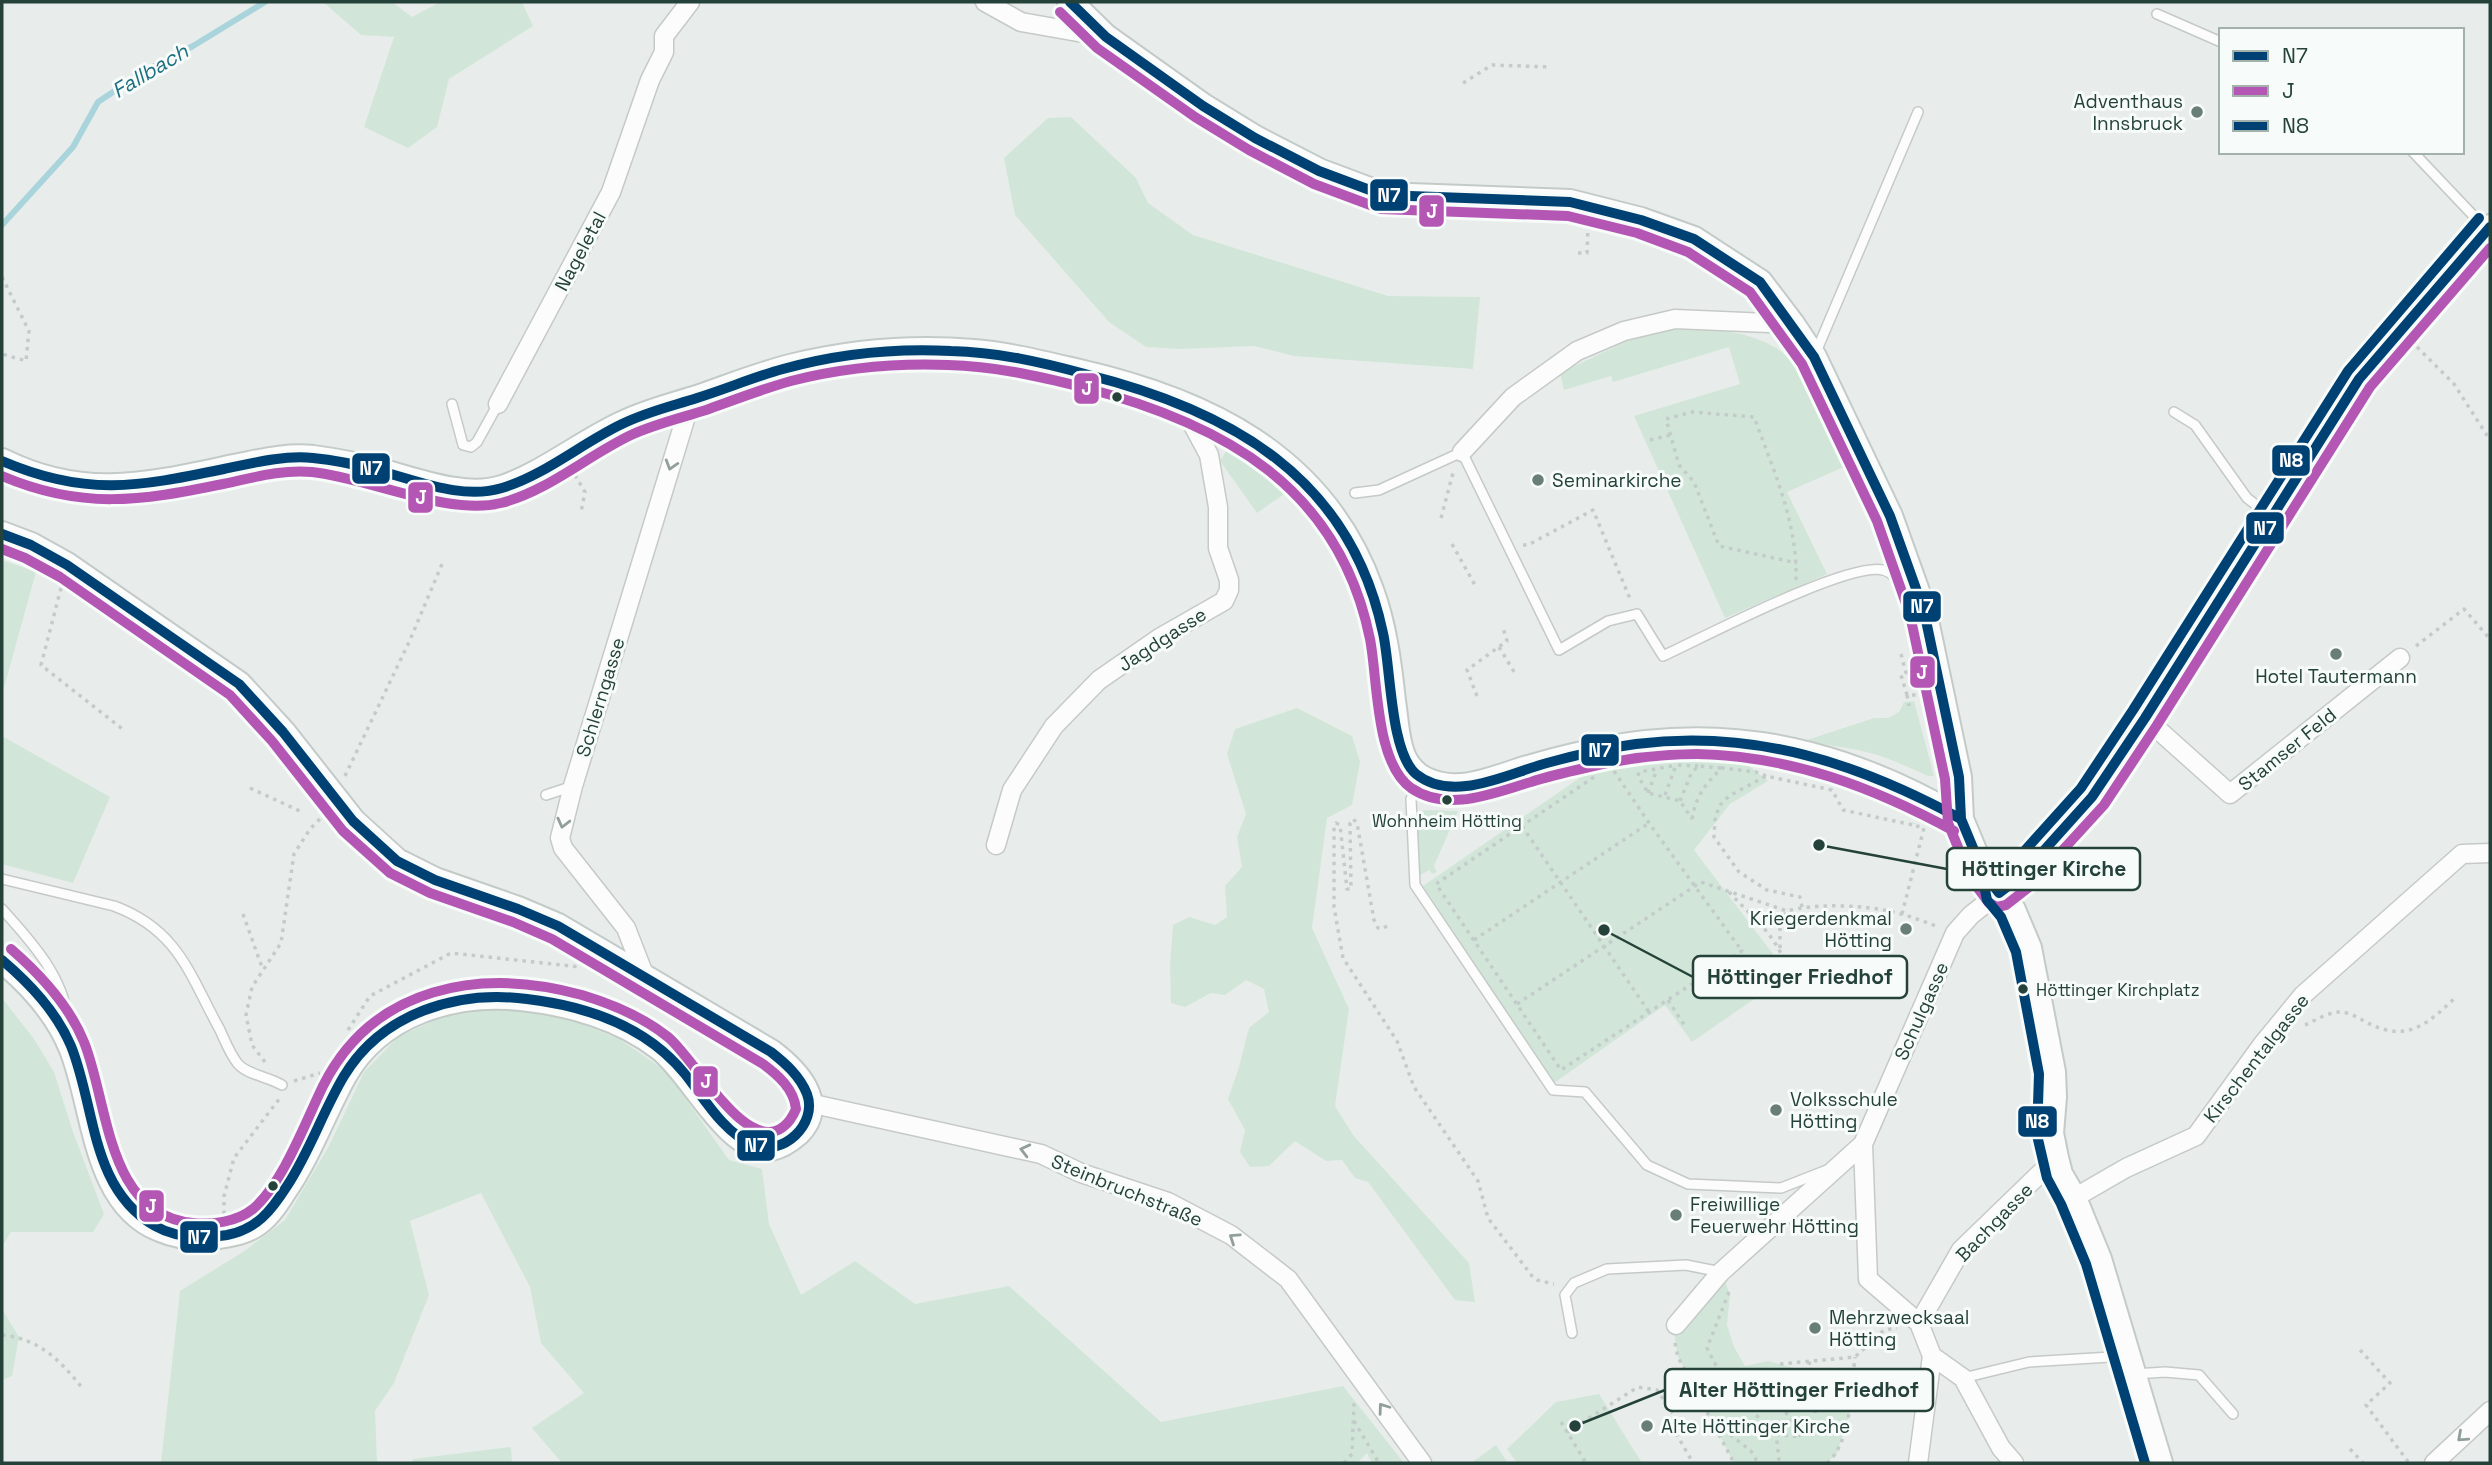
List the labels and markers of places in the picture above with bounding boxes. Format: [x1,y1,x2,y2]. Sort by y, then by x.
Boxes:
place label: Adventhaus Innsbruck [2074,89,2183,136]
marker: Adventhaus Innsbruck [2189,104,2205,120]
unlabelled marker [1110,390,1124,404]
place label: Seminarkirche [1552,468,1682,493]
marker: Seminarkirche [1530,472,1546,488]
marker: Hotel Tautermann [2328,646,2344,662]
place label: Hotel Tautermann [2255,664,2417,689]
marker: Wohnheim Hötting [1440,793,1454,807]
place label: Wohnheim Hötting [1372,810,1522,832]
callout: Höttinger Kirche [1947,848,2140,890]
place label: Kriegerdenkmal Hötting [1750,906,1892,953]
marker: Kriegerdenkmal Hötting [1898,921,1914,937]
callout: Höttinger Friedhof [1693,956,1907,998]
place label: Höttinger Kirchplatz [2036,979,2200,1001]
marker: Höttinger Kirchplatz [2016,982,2030,996]
place label: Volksschule Hötting [1790,1087,1898,1134]
marker: Volksschule Hötting [1768,1102,1784,1118]
unlabelled marker [266,1179,280,1193]
place label: Freiwillige Feuerwehr Hötting [1690,1192,1859,1239]
marker: Freiwillige Feuerwehr Hötting [1668,1207,1684,1223]
place label: Mehrzwecksaal Hötting [1829,1305,1969,1352]
marker: Mehrzwecksaal Hötting [1807,1320,1823,1336]
callout: Alter Höttinger Friedhof [1665,1369,1933,1411]
place label: Alte Höttinger Kirche [1661,1414,1850,1439]
marker: Alte Höttinger Kirche [1639,1418,1655,1434]

